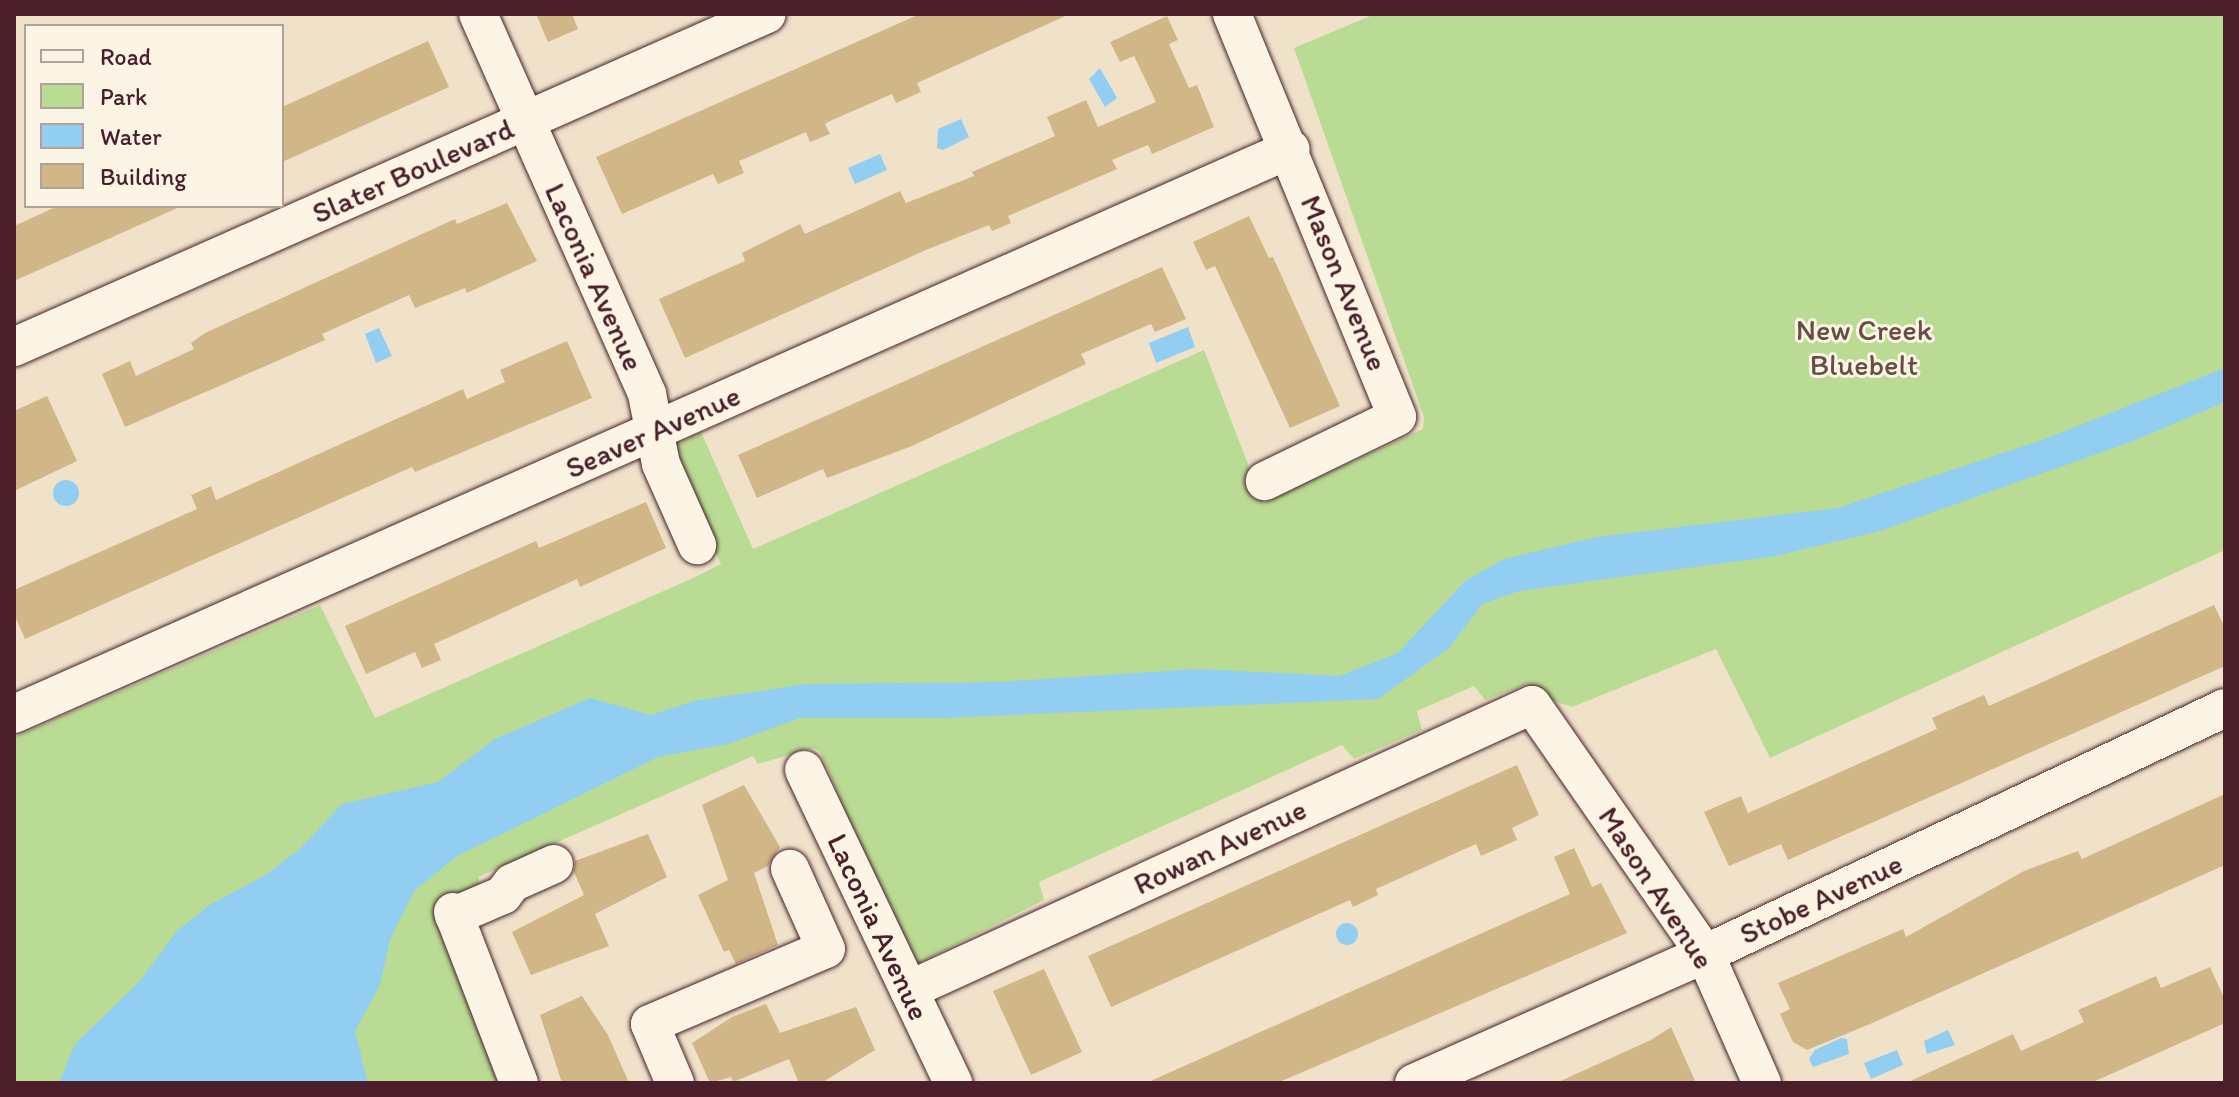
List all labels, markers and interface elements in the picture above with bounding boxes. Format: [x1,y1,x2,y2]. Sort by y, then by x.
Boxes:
legend [24,24,284,208]
text: Road [100,42,152,71]
text: Park [100,82,147,111]
street label: Slater Boulevard [306,110,520,232]
text: Water [100,122,162,151]
text: Building [100,162,187,191]
street label: Laconia Avenue [537,178,651,376]
street label: Mason Avenue [1293,191,1395,375]
park label: New Creek Bluebelt [1796,312,1932,382]
street label: Seaver Avenue [561,378,745,486]
street label: Rowan Avenue [1129,792,1311,902]
street label: Mason Avenue [1591,801,1721,975]
street label: Laconia Avenue [819,829,937,1025]
street label: Stobe Avenue [1735,846,1907,952]

